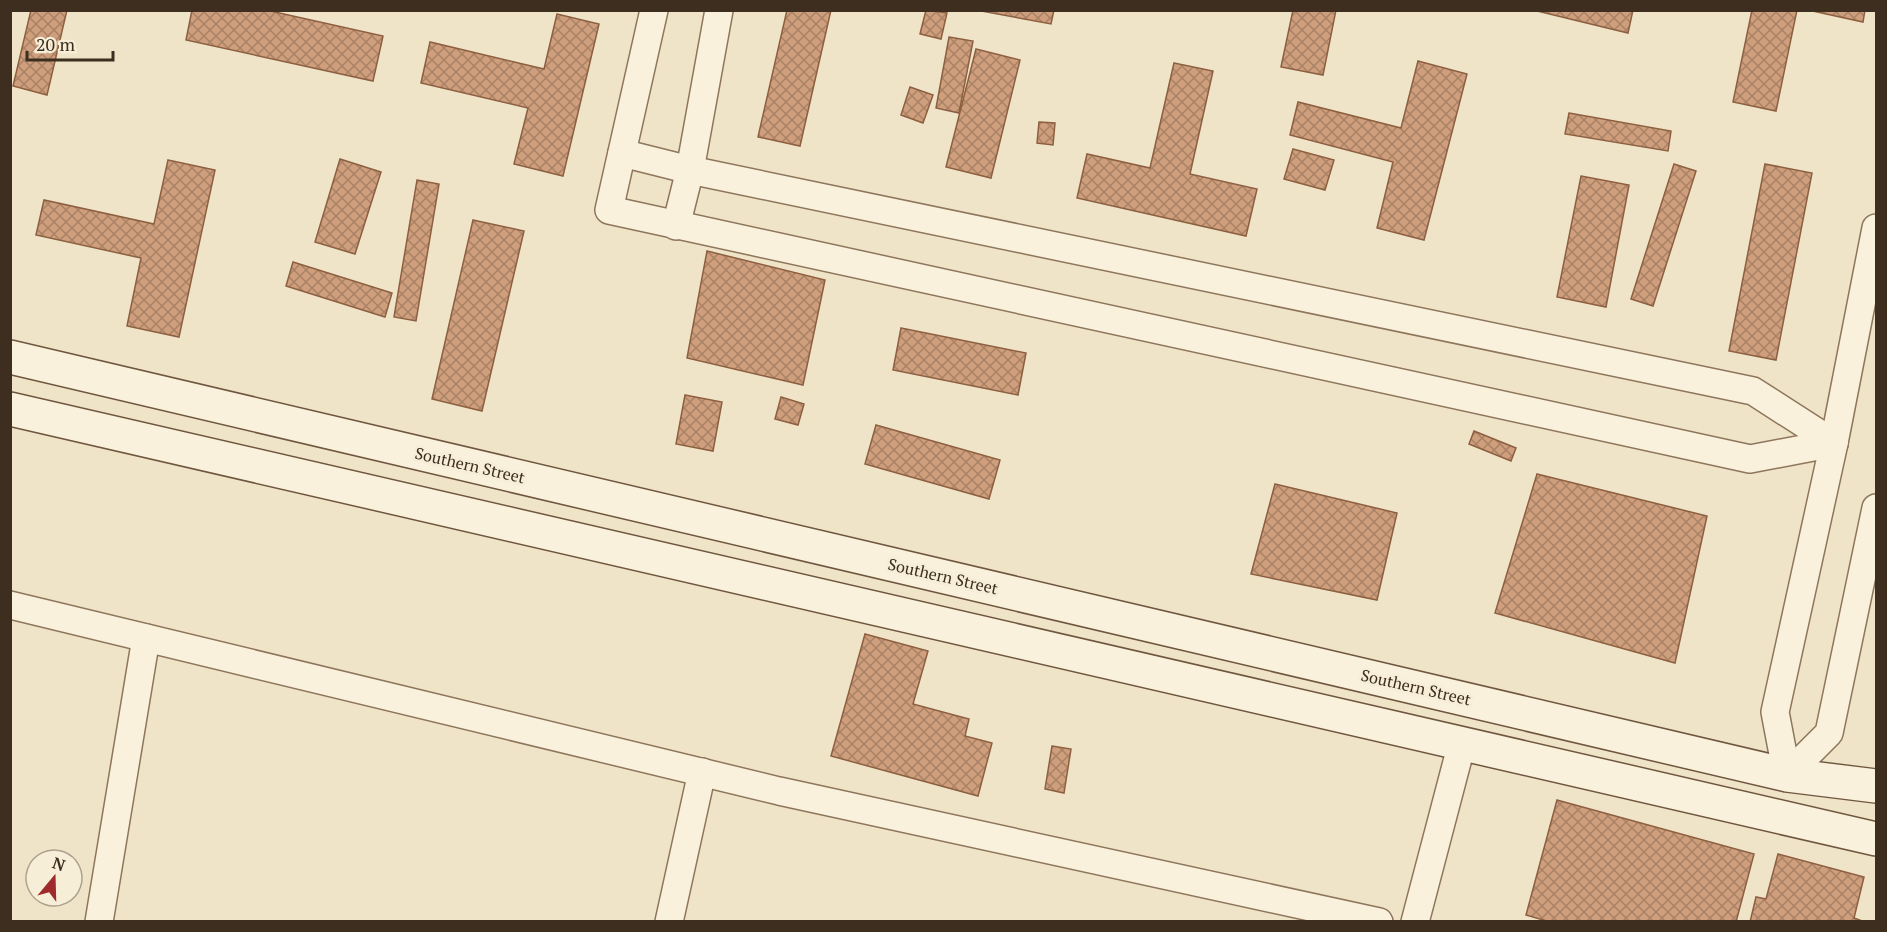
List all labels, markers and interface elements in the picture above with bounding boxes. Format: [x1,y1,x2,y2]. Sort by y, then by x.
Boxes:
scale bar [27,24,112,62]
text: 20 m [36,32,76,56]
street label: Southern Street [413,442,527,488]
street label: Southern Street [886,553,1000,599]
street label: Southern Street [1359,664,1473,710]
north arrow [24,848,84,908]
text: N [50,851,68,876]

